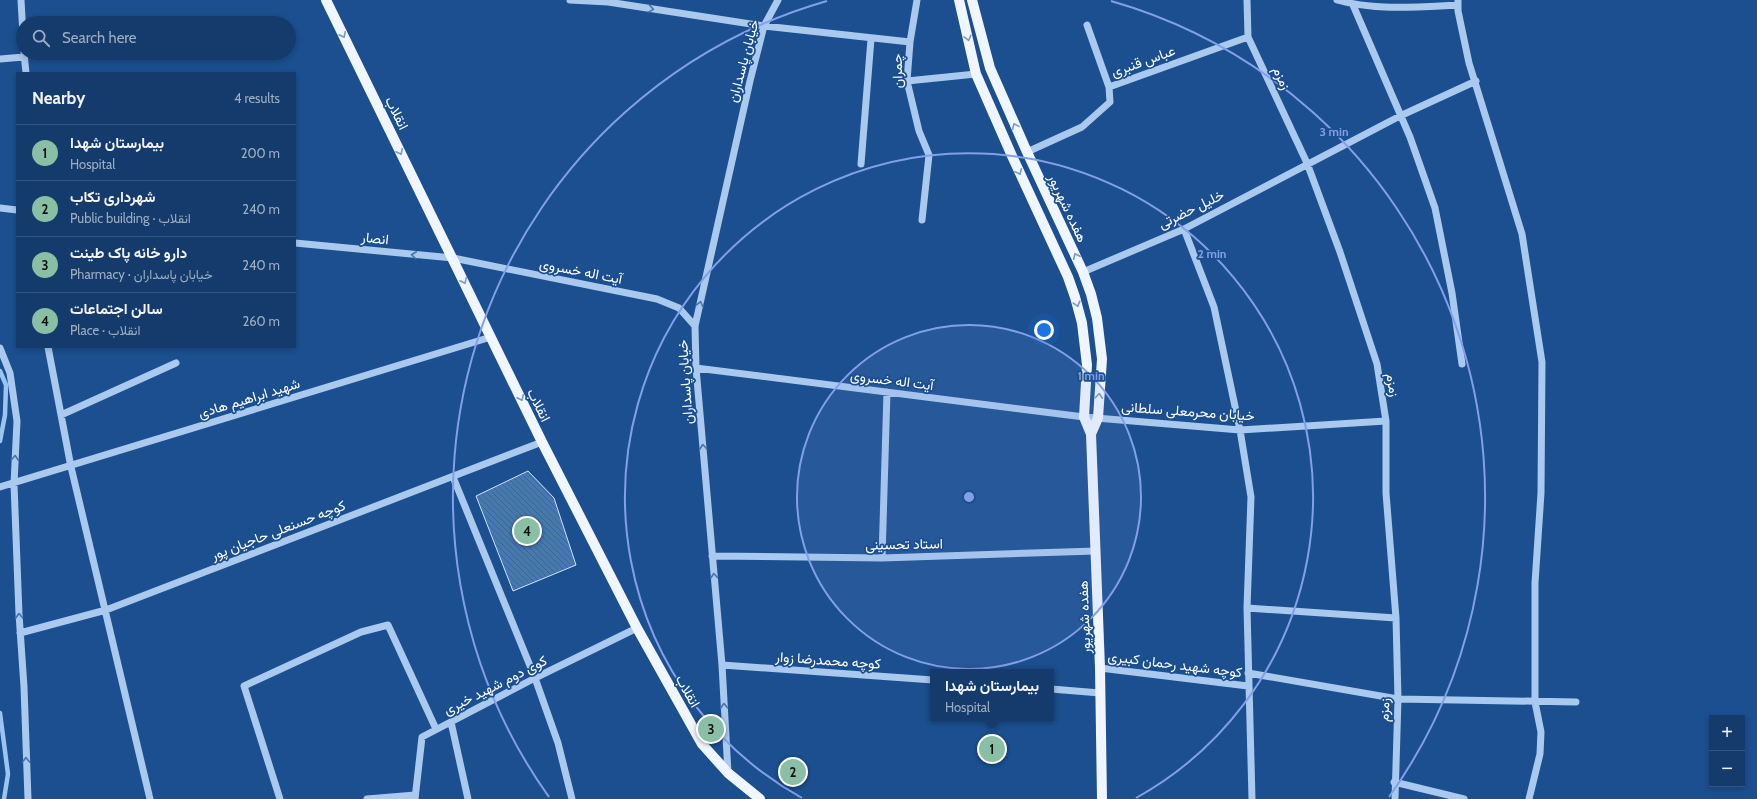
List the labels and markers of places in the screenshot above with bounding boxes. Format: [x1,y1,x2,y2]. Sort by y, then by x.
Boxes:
centre of rings [962,490,976,504]
pin: 4 [514,516,540,546]
pin: 3 [698,714,724,744]
pin: 1 [979,734,1005,764]
pin: 2 [780,757,806,787]

